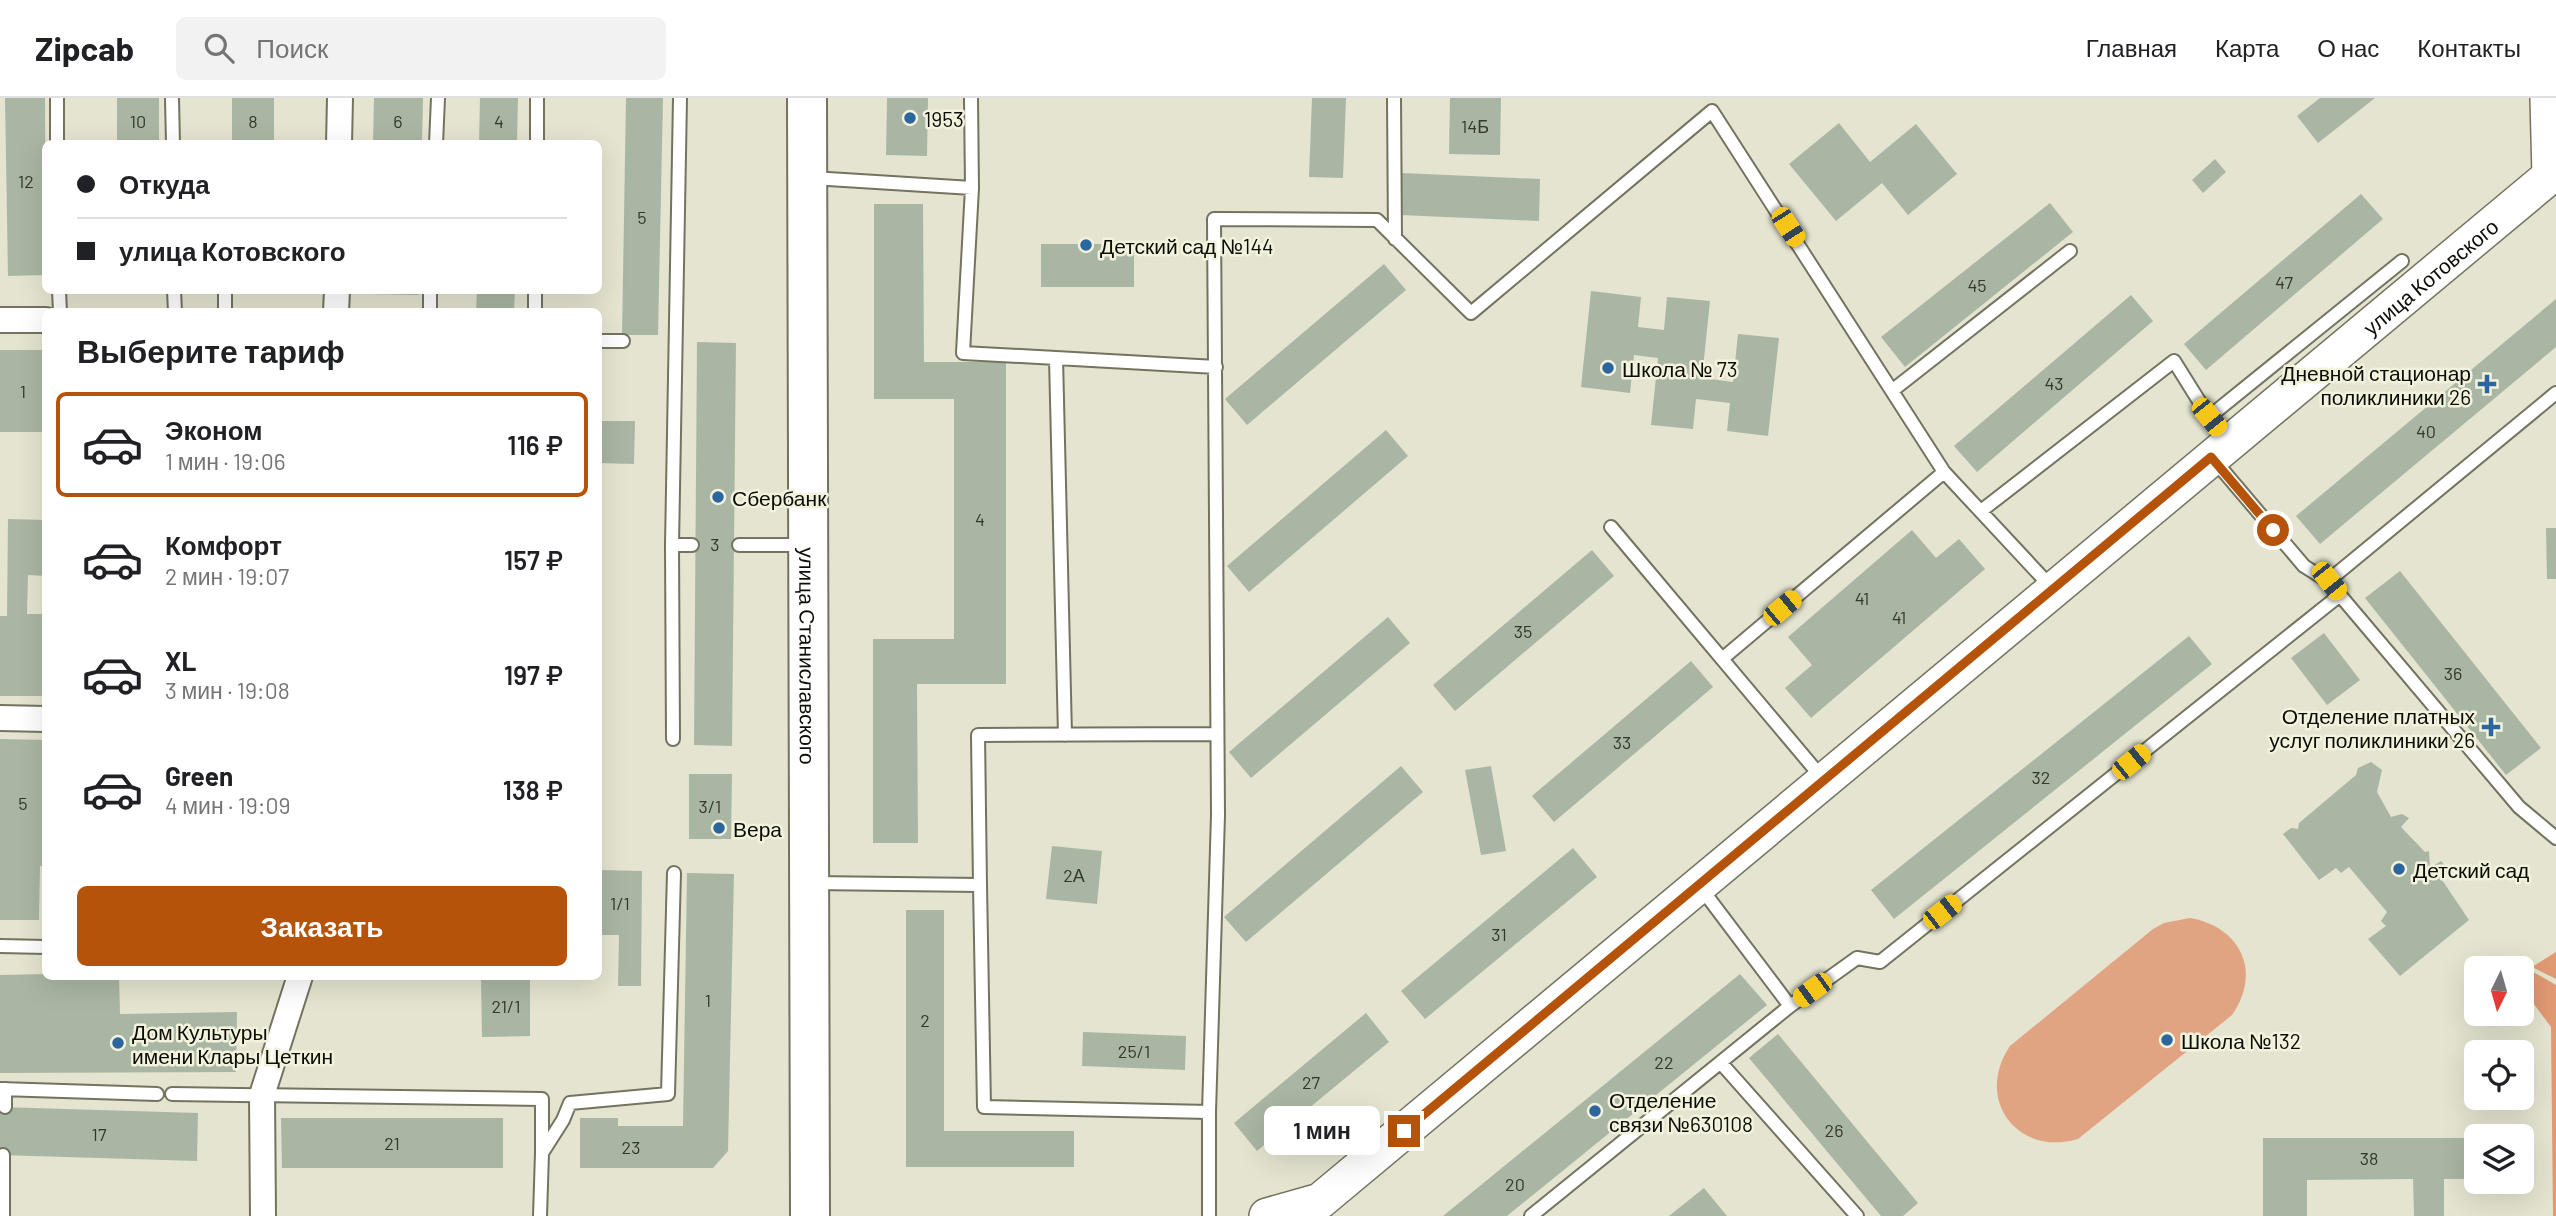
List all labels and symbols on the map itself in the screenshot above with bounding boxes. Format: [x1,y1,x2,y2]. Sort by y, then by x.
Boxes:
place label: 1953 [924,106,964,131]
house number: 10 [130,110,146,132]
house number: 8 [248,110,258,132]
house number: 6 [393,110,403,132]
house number: 4 [494,110,504,132]
marker: 1953 [902,110,918,126]
house number: 14Б [1461,115,1489,137]
house number: 12 [18,170,34,192]
car [1768,204,1809,250]
house number: 5 [637,206,647,228]
street label: улица Котовского [2358,213,2503,339]
place label: Детский сад №144 [1100,233,1274,258]
marker: Детский сад №144 [1078,237,1094,253]
house number: 47 [2275,271,2293,293]
house number: 45 [1967,274,1987,296]
place label: Школа № 73 [1622,356,1738,381]
marker: Школа № 73 [1600,360,1616,376]
place label: Дневной стационар поликлиники 26 [2281,360,2471,409]
house number: 43 [2044,372,2064,394]
marker: Дневной стационар поликлиники 26 [2477,374,2497,394]
house number: 1 [20,380,26,402]
car [2188,394,2231,440]
house number: 40 [2416,420,2436,442]
place label: Сбербанк [732,485,827,510]
marker: Сбербанк [710,489,726,505]
house number: 4 [975,508,985,530]
route start [2257,514,2289,546]
house number: 3 [710,533,720,555]
street label: улица Станиславского [796,547,821,765]
car [2308,558,2351,604]
car [1760,586,1805,630]
house number: 41 [1855,587,1869,609]
house number: 41 [1892,606,1906,628]
house number: 35 [1514,620,1532,642]
house number: 36 [2444,662,2462,684]
place label: Отделение платных услуг поликлиники 26 [2269,703,2475,752]
marker: Отделение платных услуг поликлиники 26 [2481,717,2501,737]
house number: 33 [1613,731,1631,753]
car [2109,741,2154,783]
house number: 32 [2032,766,2050,788]
house number: 5 [18,792,28,814]
house number: 3/1 [699,795,721,817]
place label: Вера [733,816,782,841]
marker: Вера [711,820,727,836]
place label: Детский сад [2413,857,2529,882]
marker: Детский сад [2391,861,2407,877]
house number: 2А [1063,864,1085,886]
car [1919,891,1966,933]
house number: 1/1 [610,892,630,914]
house number: 31 [1491,923,1507,945]
north arrow [2464,956,2534,1026]
car [1789,969,1836,1011]
house number: 1 [705,989,711,1011]
house number: 21/1 [491,995,521,1017]
house number: 2 [920,1009,930,1031]
place label: Дом Культуры имени Клары Цеткин [132,1019,333,1068]
place label: Школа №132 [2181,1028,2301,1053]
marker: Школа №132 [2159,1032,2175,1048]
marker: Дом Культуры имени Клары Цеткин [110,1035,126,1051]
house number: 25/1 [1118,1040,1150,1062]
house number: 22 [1654,1051,1674,1073]
house number: 27 [1302,1071,1321,1093]
place label: Отделение связи №630108 [1609,1087,1753,1136]
marker: Отделение связи №630108 [1587,1103,1603,1119]
callout: 1 мин [1264,1107,1380,1156]
route end [1388,1115,1420,1147]
house number: 26 [1825,1119,1843,1141]
house number: 17 [92,1123,107,1145]
house number: 21 [384,1132,400,1154]
house number: 23 [622,1136,640,1158]
house number: 38 [2360,1147,2378,1169]
house number: 20 [1505,1173,1525,1195]

